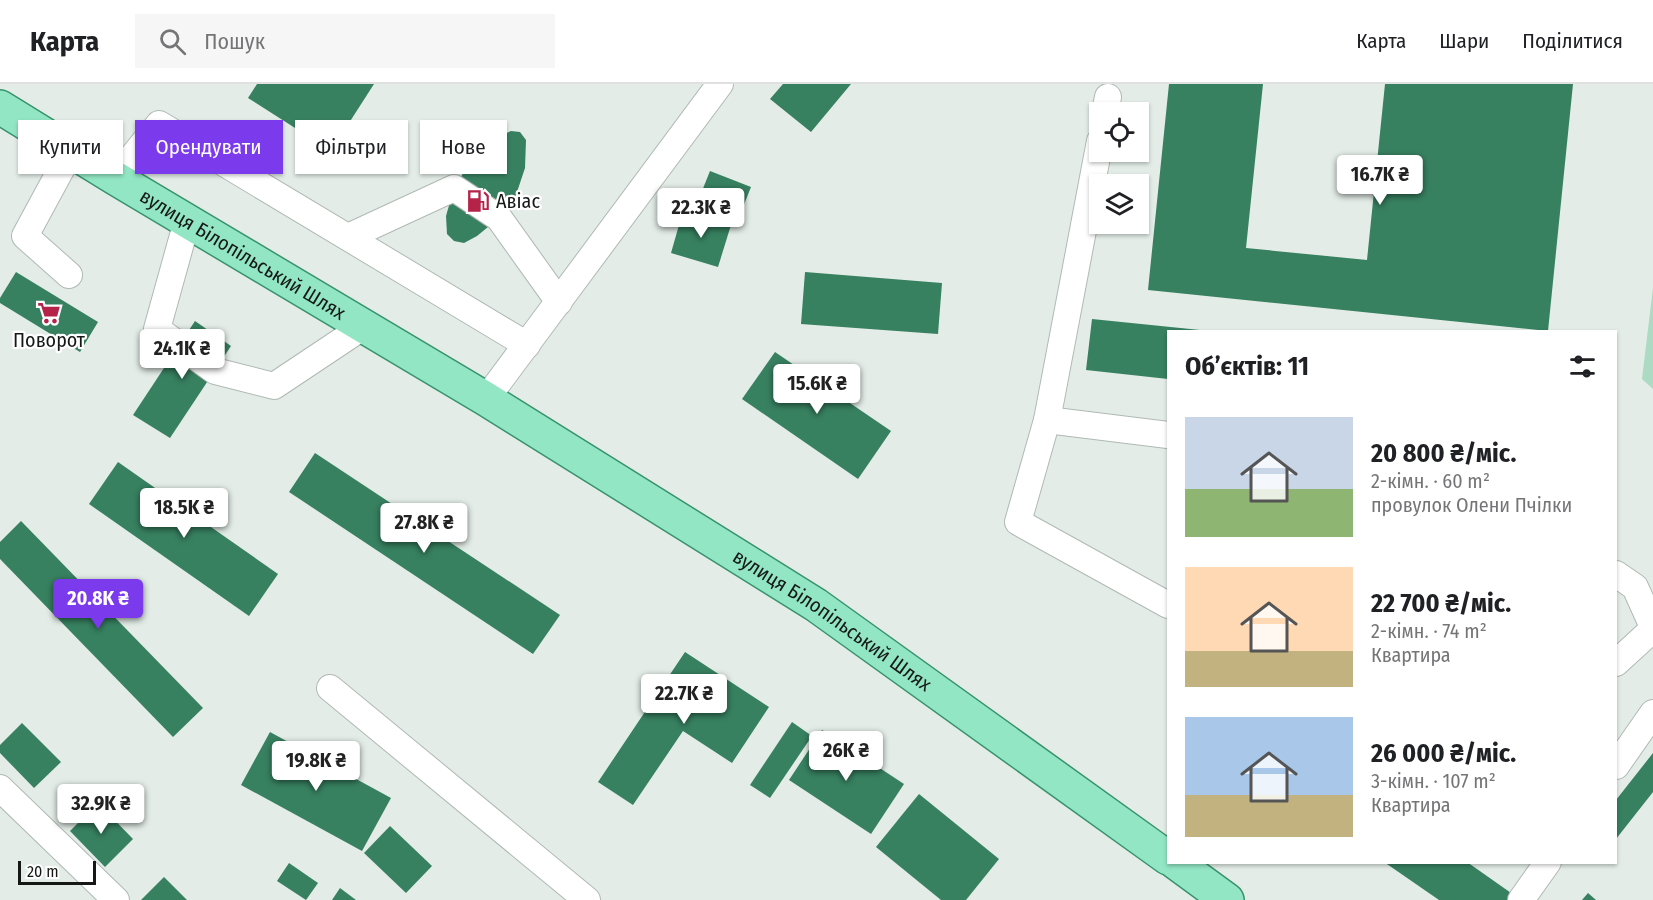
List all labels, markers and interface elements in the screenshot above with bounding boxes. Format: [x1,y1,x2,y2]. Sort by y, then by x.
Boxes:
search box [135,14,555,68]
text: Карта [30,25,99,58]
icon: search [156,25,189,58]
text: Пошук [204,28,265,55]
text: Карта [1356,28,1406,54]
text: Шари [1439,28,1489,54]
text: Поділитися [1522,28,1623,54]
map controls [1089,102,1149,234]
button: locate [1089,102,1149,162]
chip: Купити [18,120,123,174]
chip: Орендувати [135,120,283,174]
chip: Фільтри [295,120,408,174]
chip: Нове [420,120,507,174]
pin: 16.7K ₴ [1325,155,1435,206]
text: 16.7K ₴ [1351,162,1409,186]
button: layers [1089,174,1149,234]
street label: вулиця Білопільський Шлях [136,184,350,325]
fuel station icon: Авіас [465,188,491,214]
pin: 22.3K ₴ [646,188,756,239]
place label: Авіас [496,189,540,213]
text: 22.3K ₴ [671,195,731,219]
supermarket icon: Поворот [36,300,62,326]
place label: Поворот [13,328,86,352]
pin: 24.1K ₴ [127,329,237,380]
text: 24.1K ₴ [154,336,210,360]
icon: filters [1566,350,1599,383]
text: Об’єктів: 11 [1185,351,1309,382]
pin: 15.6K ₴ [762,364,872,415]
text: 15.6K ₴ [787,371,847,395]
text: 20 800 ₴/міс. [1371,438,1516,469]
icon: home [1233,441,1305,513]
text: 2-кімн. · 60 m² [1371,469,1490,493]
pin: 18.5K ₴ [129,488,239,539]
text: провулок Олени Пчілки [1371,493,1572,517]
text: 18.5K ₴ [154,495,214,519]
pin: 27.8K ₴ [369,503,479,554]
text: 27.8K ₴ [394,510,454,534]
street label: вулиця Білопільський Шлях [729,544,937,696]
pin: 20.8K ₴ [43,579,153,630]
text: 20.8K ₴ [67,586,129,610]
text: 22 700 ₴/міс. [1371,588,1511,619]
icon: home [1233,591,1305,663]
text: 2-кімн. · 74 m² [1371,619,1487,643]
text: Квартира [1371,643,1451,667]
pin: 22.7K ₴ [629,674,739,725]
text: 22.7K ₴ [655,681,713,705]
pin: 26K ₴ [804,731,888,782]
text: 26K ₴ [823,738,869,762]
text: 26 000 ₴/міс. [1371,738,1516,769]
pin: 19.8K ₴ [261,741,371,792]
icon: home [1233,741,1305,813]
text: 19.8K ₴ [286,748,346,772]
text: 3-кімн. · 107 m² [1371,769,1496,793]
pin: 32.9K ₴ [46,784,156,835]
text: 32.9K ₴ [71,791,131,815]
text: Квартира [1371,793,1451,817]
scale bar [18,858,96,886]
text: 20 m [27,862,58,881]

